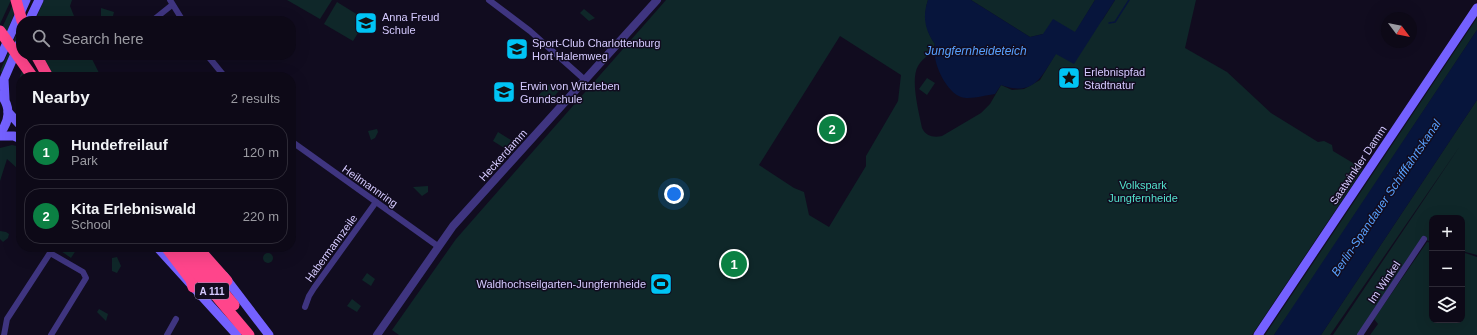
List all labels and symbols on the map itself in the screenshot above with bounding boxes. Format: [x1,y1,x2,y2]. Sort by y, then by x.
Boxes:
school or university icon: Anna Freud Schule [353,10,379,36]
place label: Anna Freud Schule [382,11,439,36]
north arrow [1381,12,1417,48]
school or university icon: Sport-Club Charlottenburg Hort Halemweg [504,36,530,62]
place label: Sport-Club Charlottenburg Hort Halemweg [532,37,660,62]
water label: Jungfernheideteich [924,44,1027,58]
place icon: Erlebnispfad Stadtnatur [1056,65,1082,91]
place label: Erlebnispfad Stadtnatur [1084,66,1145,91]
school or university icon: Erwin von Witzleben Grundschule [491,79,517,105]
place label: Erwin von Witzleben Grundschule [520,80,620,105]
pin: 2 [819,114,845,144]
water label: Berlin-Spandauer Schifffahrtskanal [1328,117,1444,279]
street label: Saatwinkler Damm [1327,123,1389,207]
street label: Heckerdamm [477,127,529,183]
street label: Heilmannring [340,162,400,210]
park label: Volkspark Jungfernheide [1108,179,1178,204]
your location [664,184,684,204]
street label: Habermannzeile [303,212,359,284]
pin: 1 [721,249,747,279]
street label: Im Winkel [1366,259,1402,305]
sports icon: Waldhochseilgarten-Jungfernheide [648,271,674,297]
place label: Waldhochseilgarten-Jungfernheide [476,278,646,290]
road number: A 111 [195,283,229,299]

